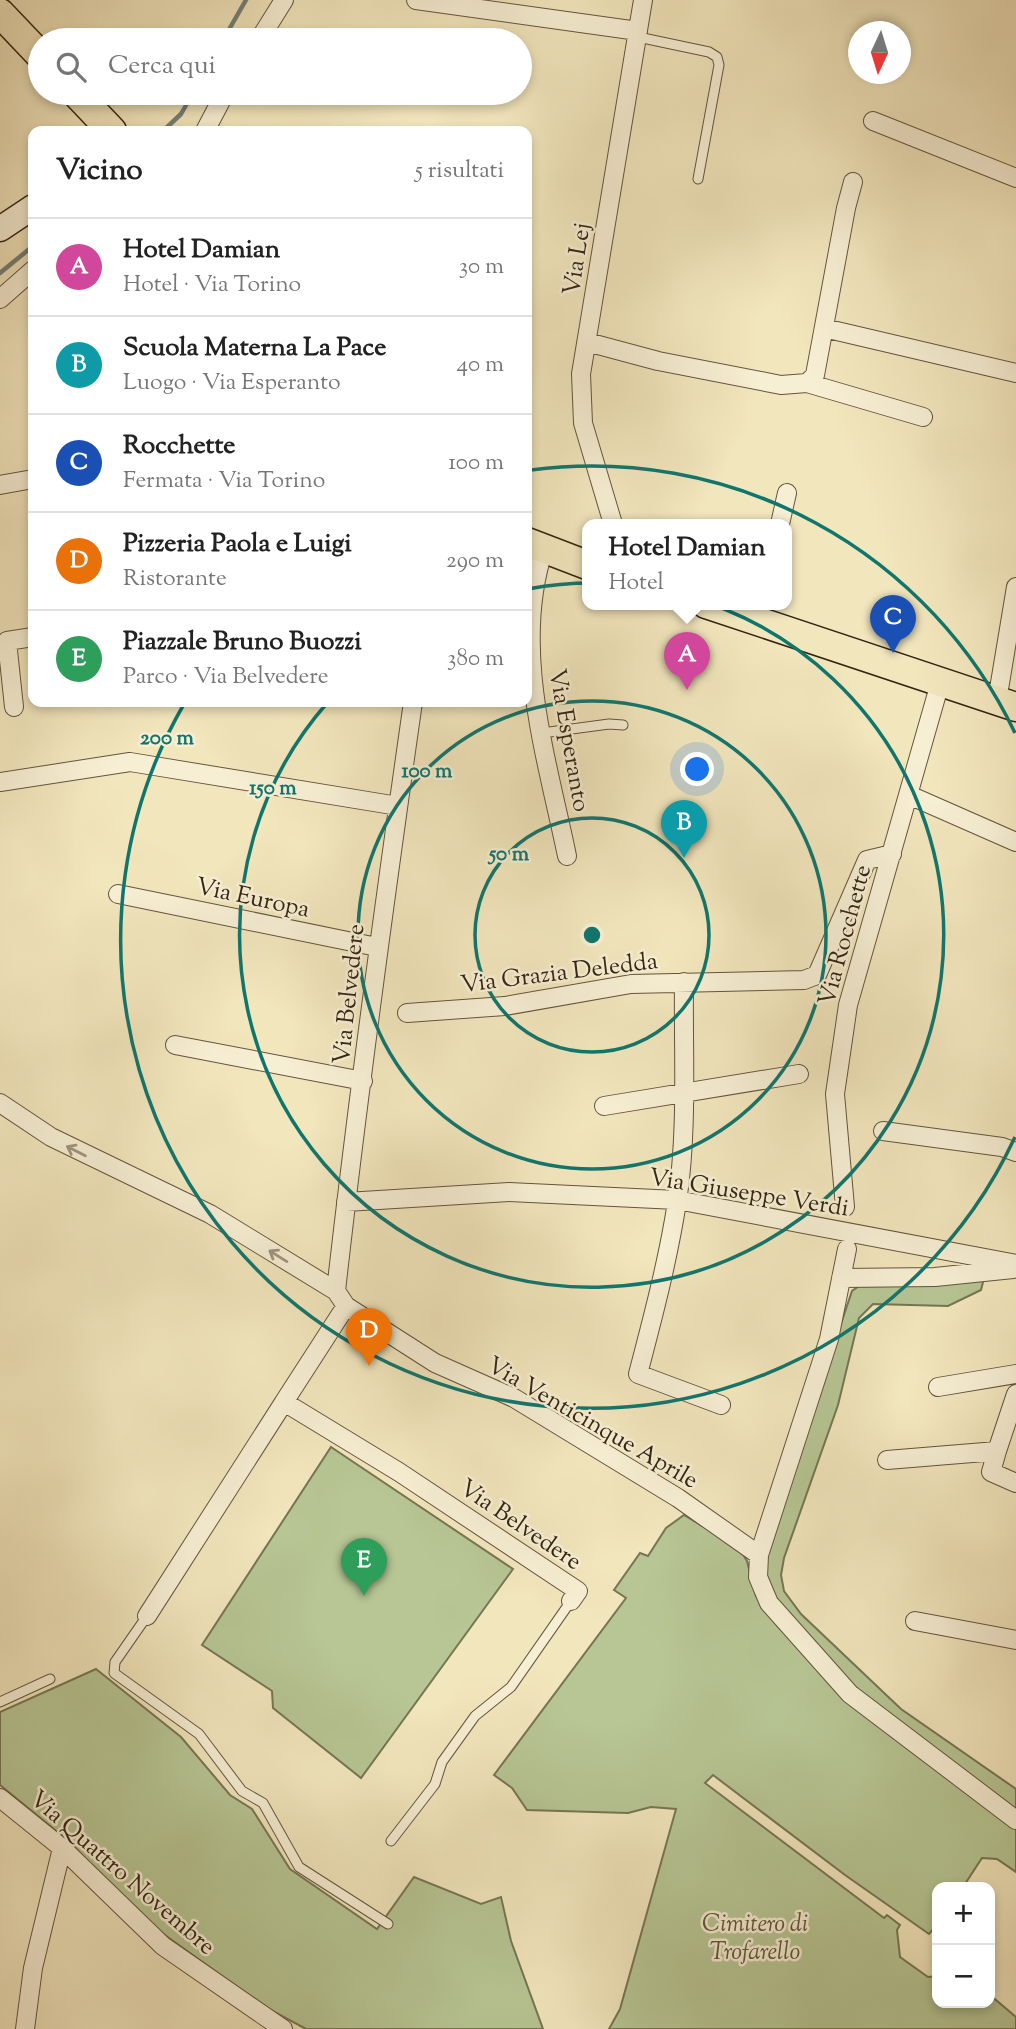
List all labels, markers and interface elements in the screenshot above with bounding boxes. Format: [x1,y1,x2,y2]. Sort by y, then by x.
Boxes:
north arrow [848,21,911,84]
search box [28,28,532,105]
icon: search [52,48,90,86]
text: Cerca qui [108,48,216,85]
text: Vicino [56,150,143,193]
text: 5 risultati [415,155,504,188]
street label: Via Lej [555,221,600,298]
text: Hotel Damian [123,232,280,269]
text: A [70,251,88,284]
text: 30 m [459,251,504,284]
text: Hotel · Via Torino [123,269,301,302]
text: Scuola Materna La Pace [123,330,386,367]
text: B [72,349,86,382]
text: 40 m [457,349,504,382]
text: Luogo · Via Esperanto [123,367,341,400]
text: Rocchette [123,428,235,465]
text: C [70,447,88,480]
text: 100 m [448,447,504,480]
text: Fermata · Via Torino [123,465,325,498]
popup [582,519,792,610]
text: Pizzeria Paola e Luigi [123,526,352,563]
text: Hotel Damian [608,530,766,567]
text: D [70,545,88,578]
text: 290 m [446,545,504,578]
text: Ristorante [123,563,227,596]
text: Hotel [608,567,664,600]
pin: C [870,595,916,653]
text: Piazzale Bruno Buozzi [123,624,362,661]
pin: A [664,632,710,690]
text: E [72,643,86,676]
text: 380 m [447,643,504,676]
text: Parco · Via Belvedere [123,661,329,694]
street label: Via Esperanto [539,666,597,815]
text: 200 m [140,724,195,754]
your location [680,752,714,786]
text: 100 m [402,757,453,787]
text: 150 m [249,774,297,804]
pin: B [661,800,707,858]
text: 50 m [487,840,530,870]
street label: Via Rocchette [811,861,881,1010]
street label: Via Europa [193,870,313,928]
street label: Via Belvedere [326,922,374,1066]
centre of rings [580,923,604,947]
street label: Via Grazia Deledda [459,945,660,1003]
one-way arrow [66,1143,87,1157]
street label: Via Giuseppe Verdi [646,1161,851,1227]
one-way arrow [268,1248,288,1262]
pin: D [346,1308,392,1366]
street label: Via Venticinque Aprile [480,1349,704,1498]
street label: Via Belvedere [452,1472,588,1579]
pin: E [341,1538,387,1596]
street label: Via Quattro Novembre [21,1783,222,1964]
map controls [932,1882,995,2008]
button: + [932,1882,995,1945]
park label: Cimitero di Trofarello [702,1908,808,1970]
button: − [932,1945,995,2008]

